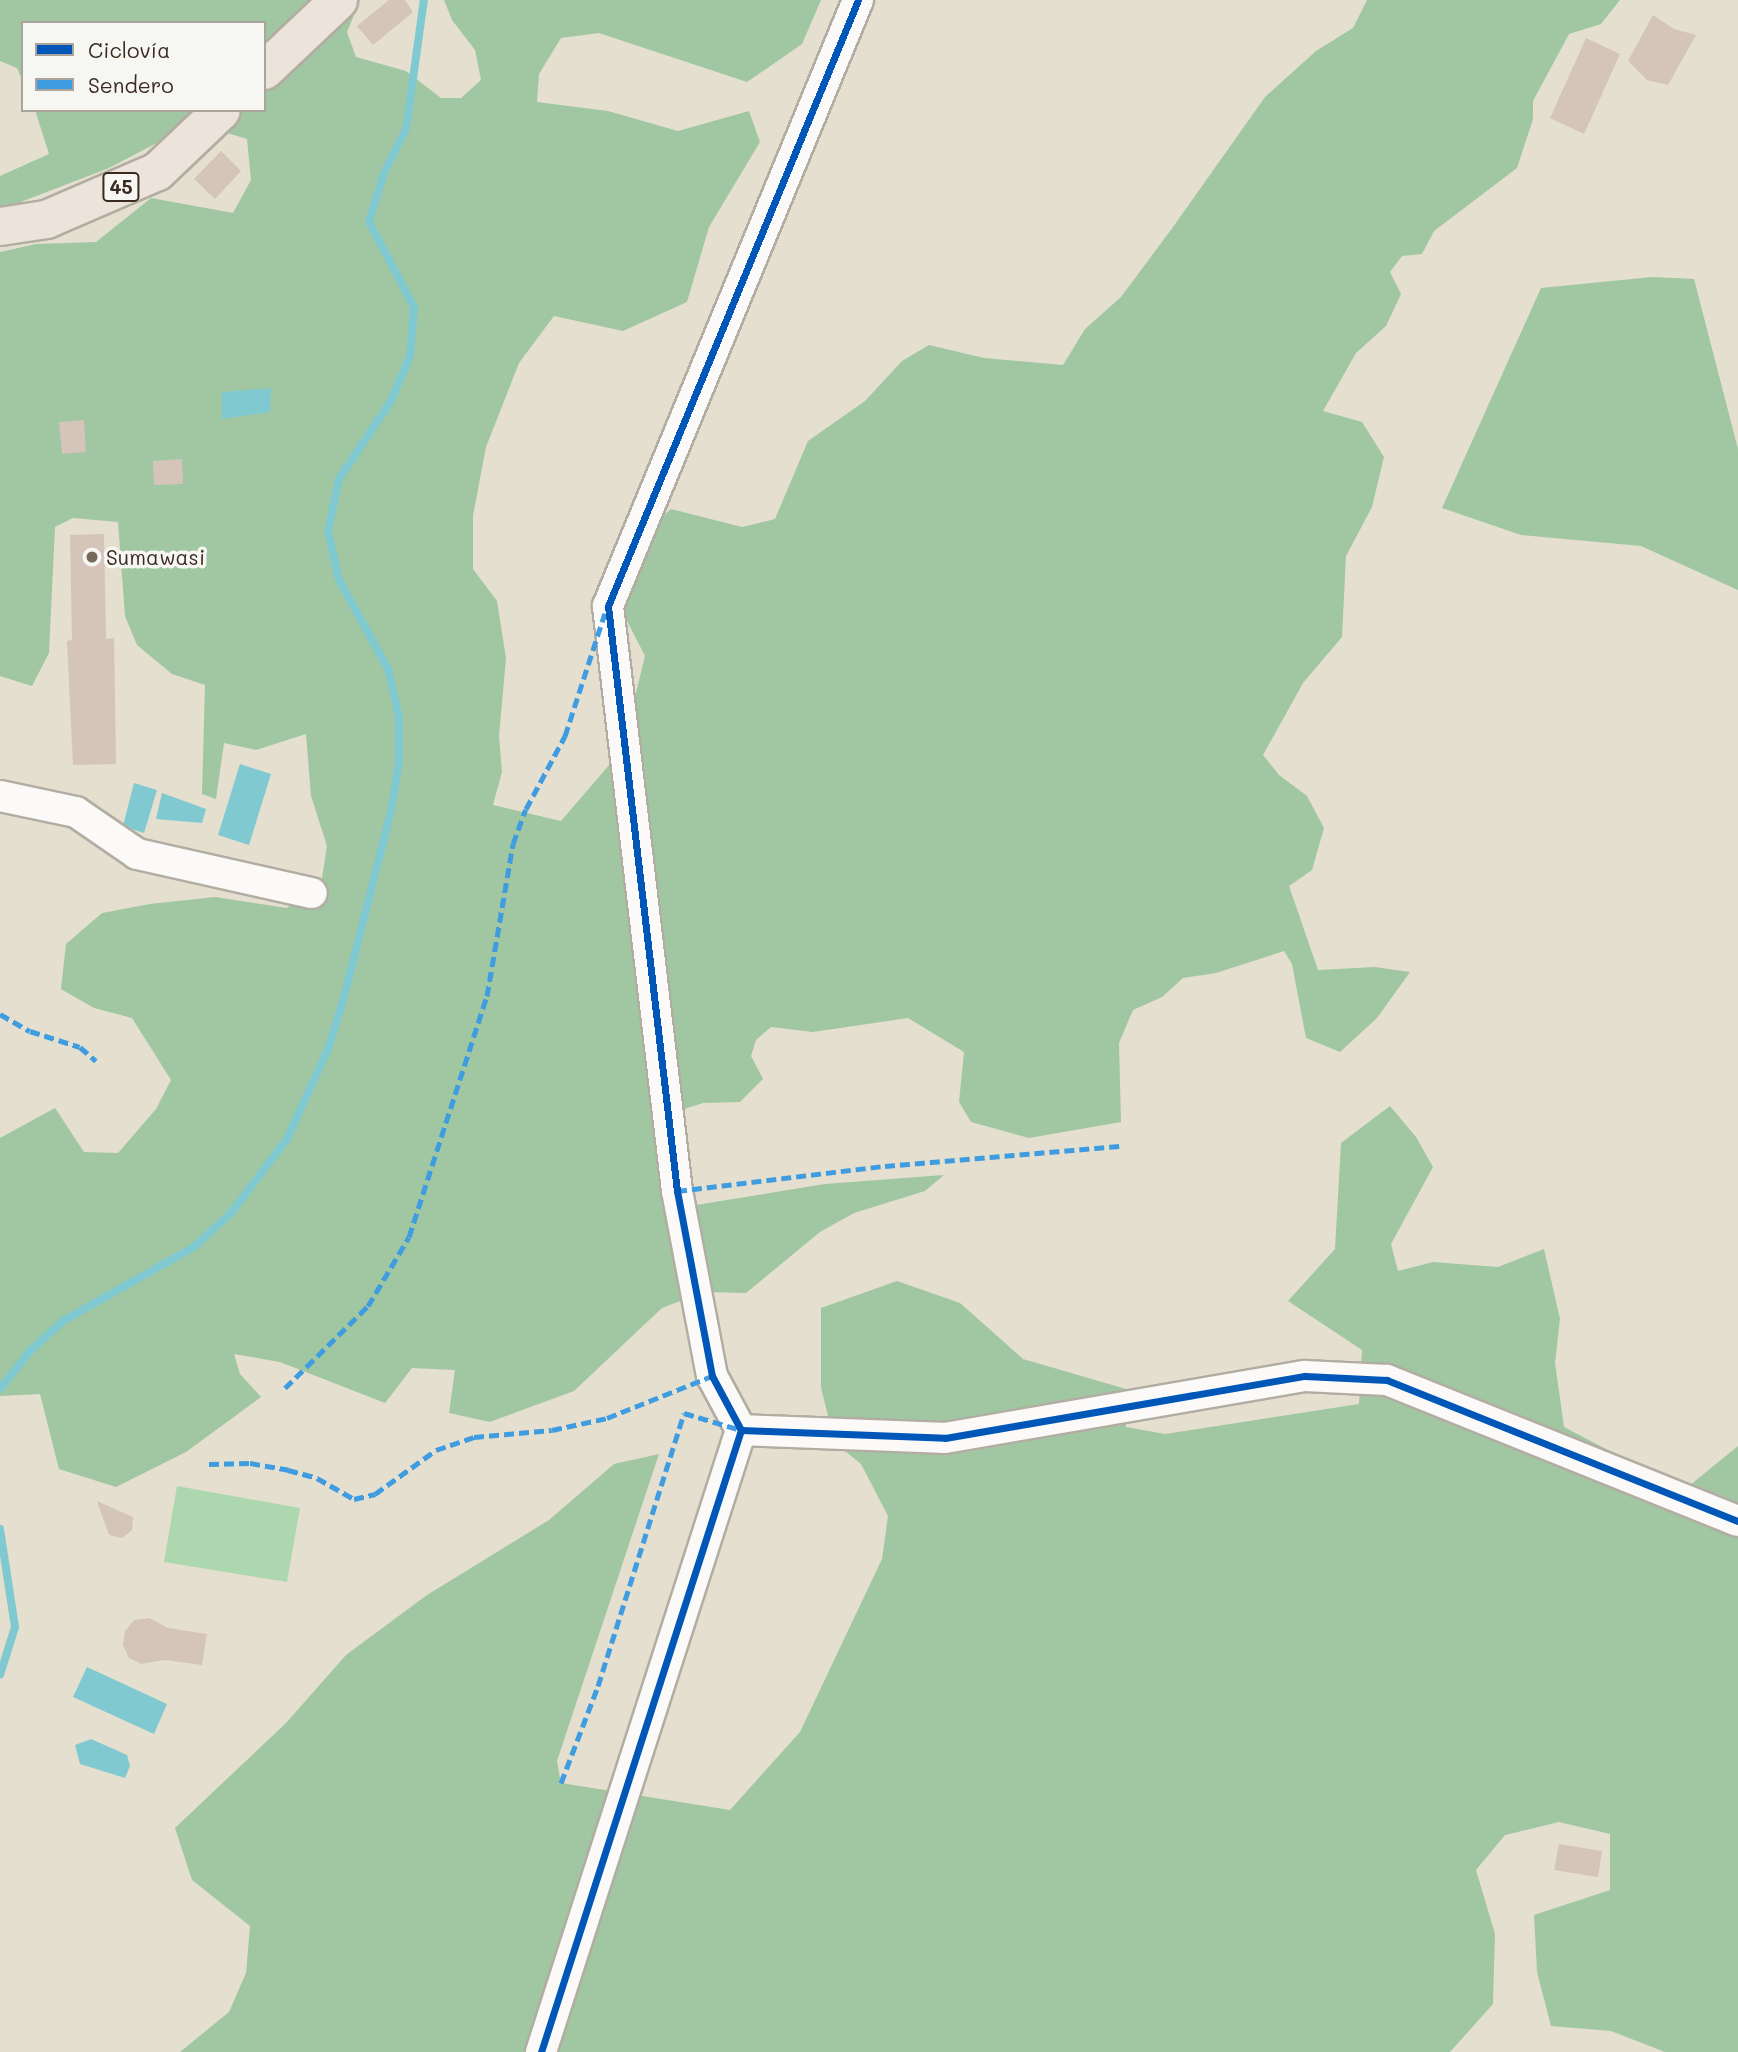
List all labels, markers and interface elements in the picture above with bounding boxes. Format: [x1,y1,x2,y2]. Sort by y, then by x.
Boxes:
legend [21,21,266,112]
text: Ciclovía [88,36,170,63]
text: Sendero [88,71,174,98]
road number: 45 [102,172,140,202]
place label: Sumawasi [106,544,205,570]
marker: Sumawasi [84,549,100,565]

